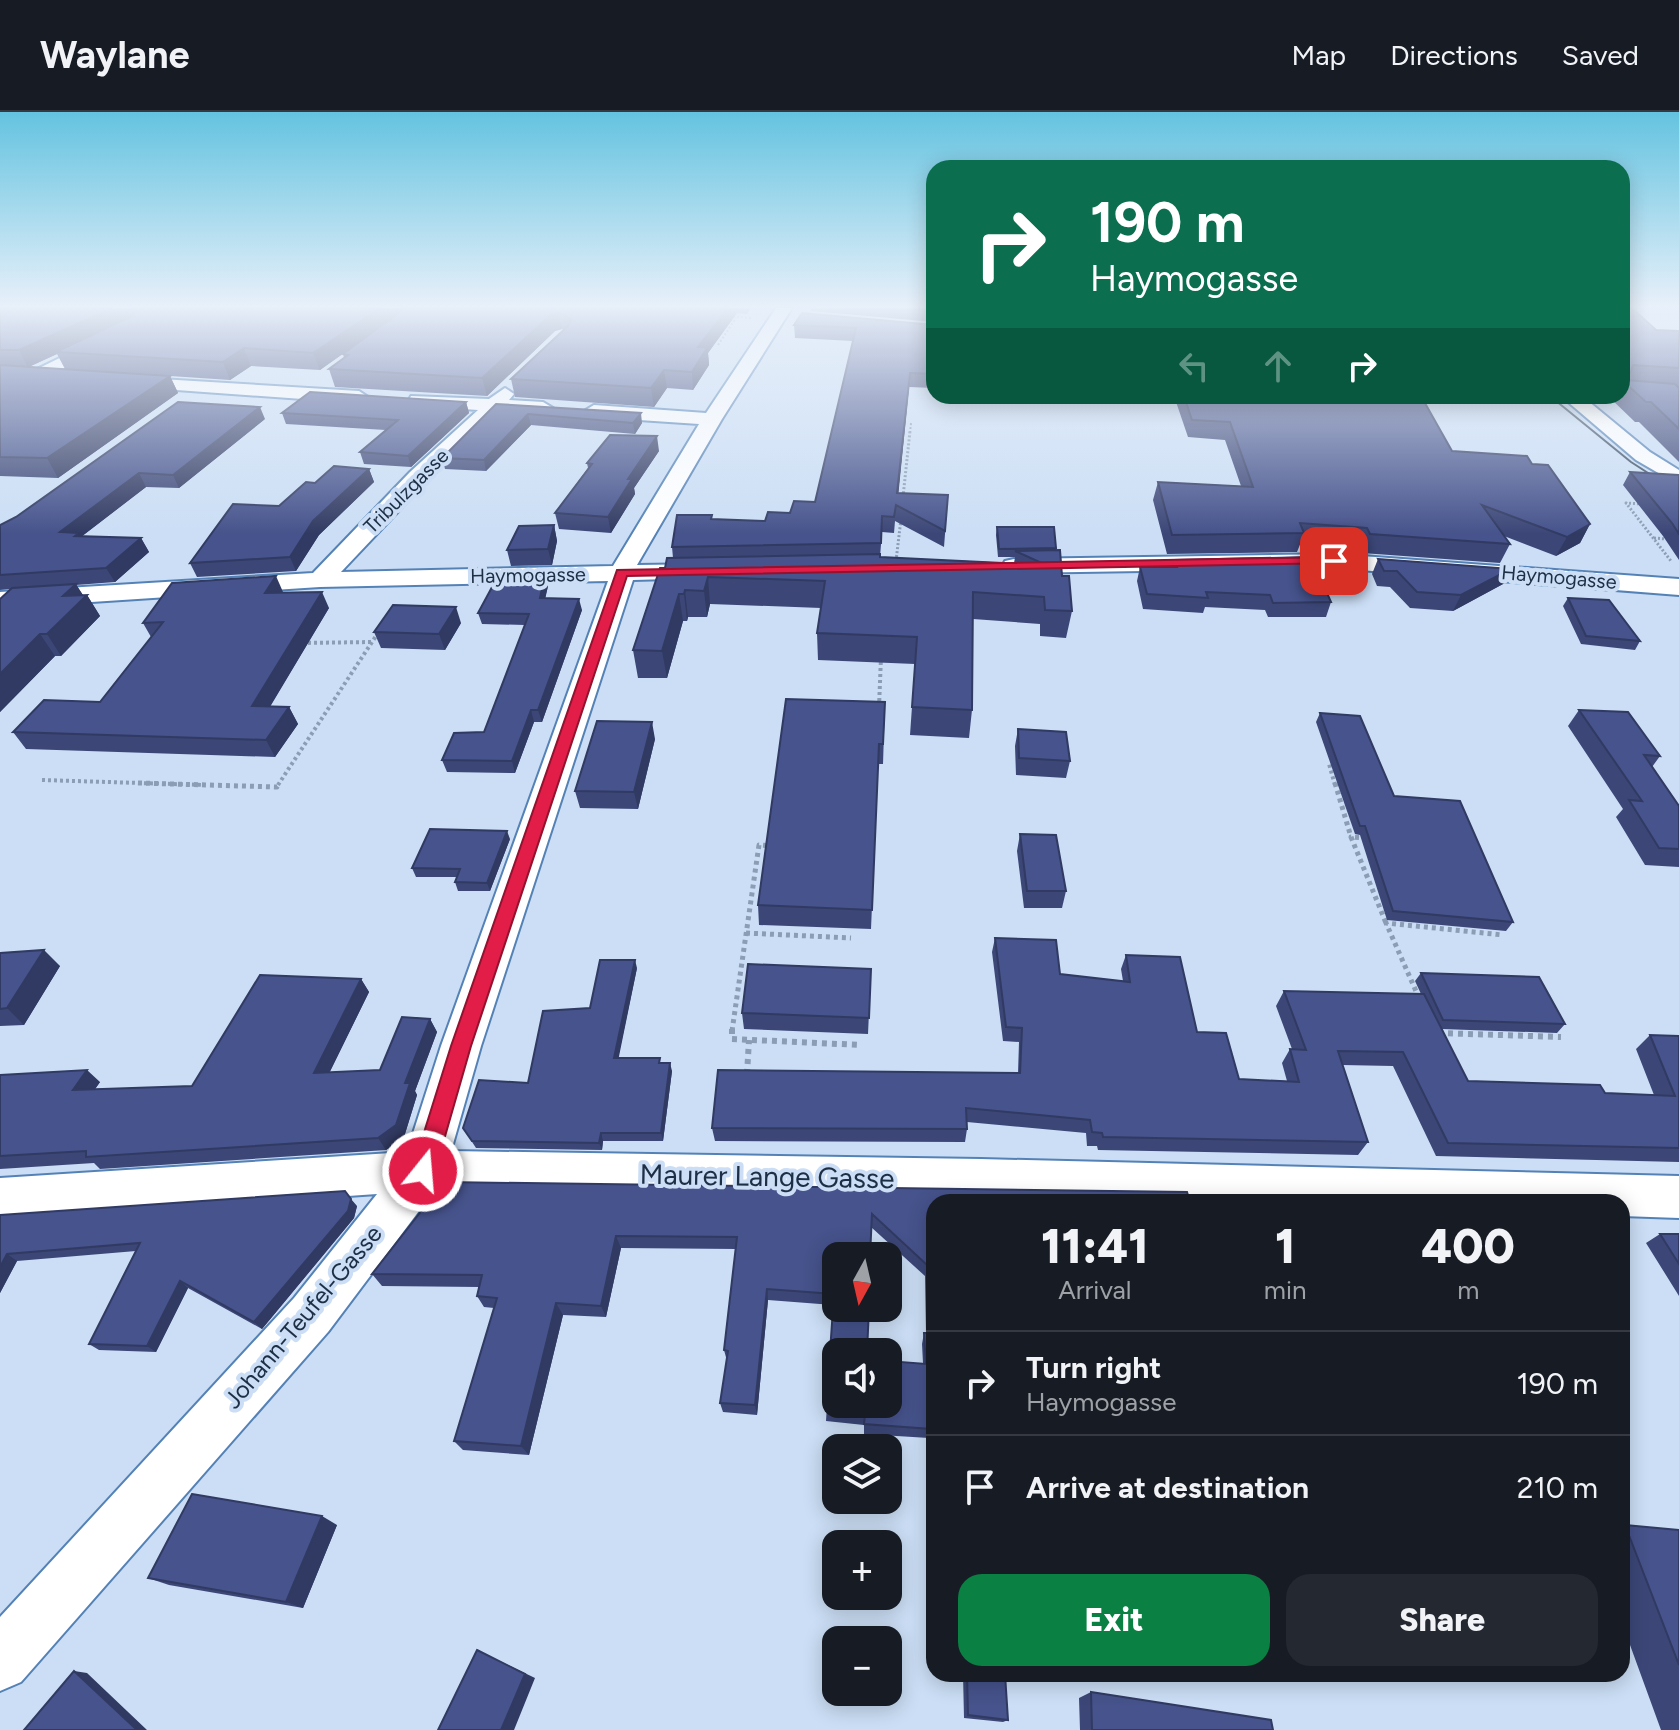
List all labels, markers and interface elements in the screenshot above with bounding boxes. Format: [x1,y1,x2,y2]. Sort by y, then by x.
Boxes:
text: Waylane [40,32,190,78]
text: Map [1292,38,1346,72]
text: Directions [1390,38,1518,72]
text: Saved [1562,38,1639,72]
text: 190 m [1090,189,1245,256]
icon: right [958,192,1062,296]
text: Haymogasse [1090,257,1298,300]
icon: left [1172,344,1216,388]
icon: ahead [1256,344,1300,388]
icon: right [1340,344,1384,388]
street label: Tribulzgasse [359,444,453,538]
pin [1300,527,1368,595]
icon: arrive [1312,539,1356,583]
street label: Haymogasse [1500,560,1618,594]
street label: Haymogasse [470,562,586,588]
position arrow [381,1129,465,1213]
street label: Maurer Lange Gasse [639,1157,895,1195]
text: 11:41 [1041,1217,1149,1275]
text: 1 [1275,1217,1295,1275]
text: 400 [1422,1217,1515,1275]
street label: Johann-Teufel-Gasse [218,1219,388,1414]
north arrow [822,1242,902,1322]
map controls [822,1242,902,1706]
text: Arrival [1058,1274,1132,1306]
text: min [1264,1274,1306,1306]
text: m [1457,1274,1479,1306]
button: sound [822,1338,902,1418]
text: Turn right [1026,1349,1161,1386]
icon: right [958,1361,1002,1405]
text: 190 m [1516,1365,1598,1402]
text: Haymogasse [1026,1386,1176,1418]
button: layers [822,1434,902,1514]
icon: arrive [958,1465,1002,1509]
text: Arrive at destination [1026,1469,1309,1506]
text: 210 m [1517,1469,1598,1506]
button: + [822,1530,902,1610]
button: Exit [958,1574,1270,1666]
button: Share [1286,1574,1598,1666]
button: − [822,1626,902,1706]

